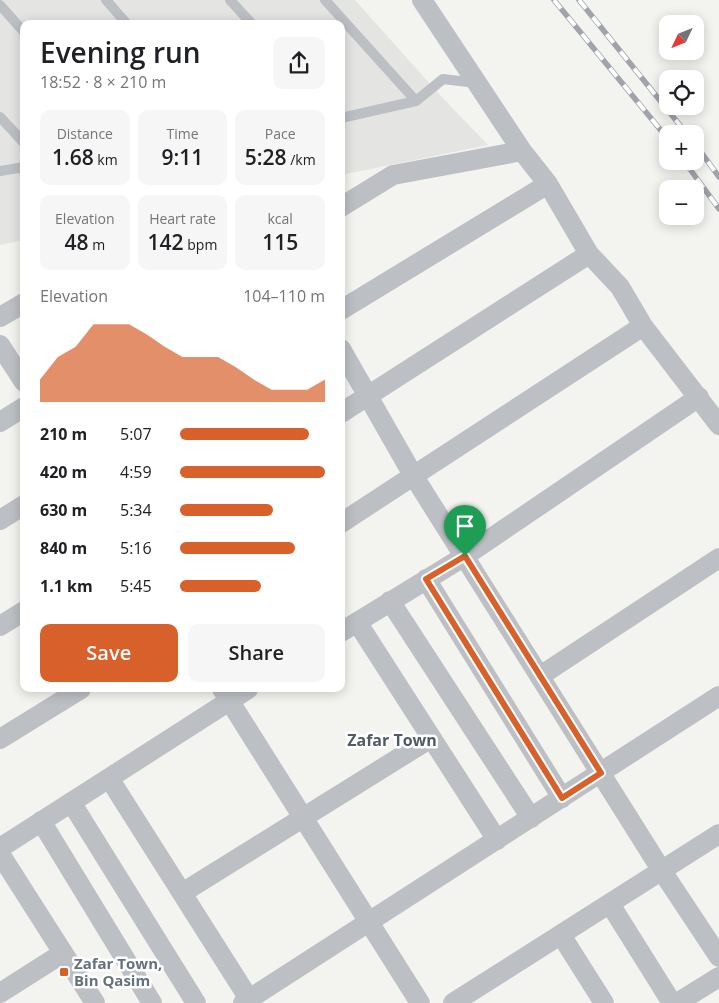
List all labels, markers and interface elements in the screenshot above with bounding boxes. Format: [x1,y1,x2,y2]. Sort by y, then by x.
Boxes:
north arrow [659,15,704,60]
map controls [659,15,704,225]
text: Evening run [40,33,201,71]
button: share [273,37,325,89]
button: locate [659,70,704,115]
text: 18:52 · 8 × 210 m [40,71,166,93]
text: Distance [57,124,113,143]
text: Time [166,124,199,143]
text: Pace [265,124,296,143]
button: + [659,125,704,170]
text: 1.68 [52,143,94,171]
text: 9:11 [162,143,203,171]
text: 5:28 [245,143,287,171]
text: km [94,150,118,169]
text: /km [287,150,316,169]
button: − [659,180,704,225]
text: Elevation [55,209,115,228]
text: Heart rate [149,209,216,228]
text: kcal [267,209,293,228]
text: 48 [65,228,89,256]
text: 142 [148,228,184,256]
text: 115 [262,228,298,256]
text: m [89,235,105,254]
text: bpm [184,235,217,254]
text: Elevation [40,285,108,307]
text: 104–110 m [243,285,325,307]
text: 210 m [40,423,87,445]
text: 5:07 [120,423,152,445]
text: 420 m [40,461,87,483]
text: 4:59 [120,461,152,483]
text: 630 m [40,499,87,521]
text: 5:34 [120,499,152,521]
pin [444,505,486,556]
icon: arrive [451,512,479,540]
text: 840 m [40,537,87,559]
text: 5:16 [120,537,152,559]
text: 1.1 km [40,575,93,597]
text: 5:45 [120,575,152,597]
button: Save [40,624,178,682]
button: Share [188,624,325,682]
district label: Zafar Town [347,729,437,751]
place label: Zafar Town, Bin Qasim [74,953,162,990]
marker: Zafar Town, Bin Qasim [58,966,70,978]

